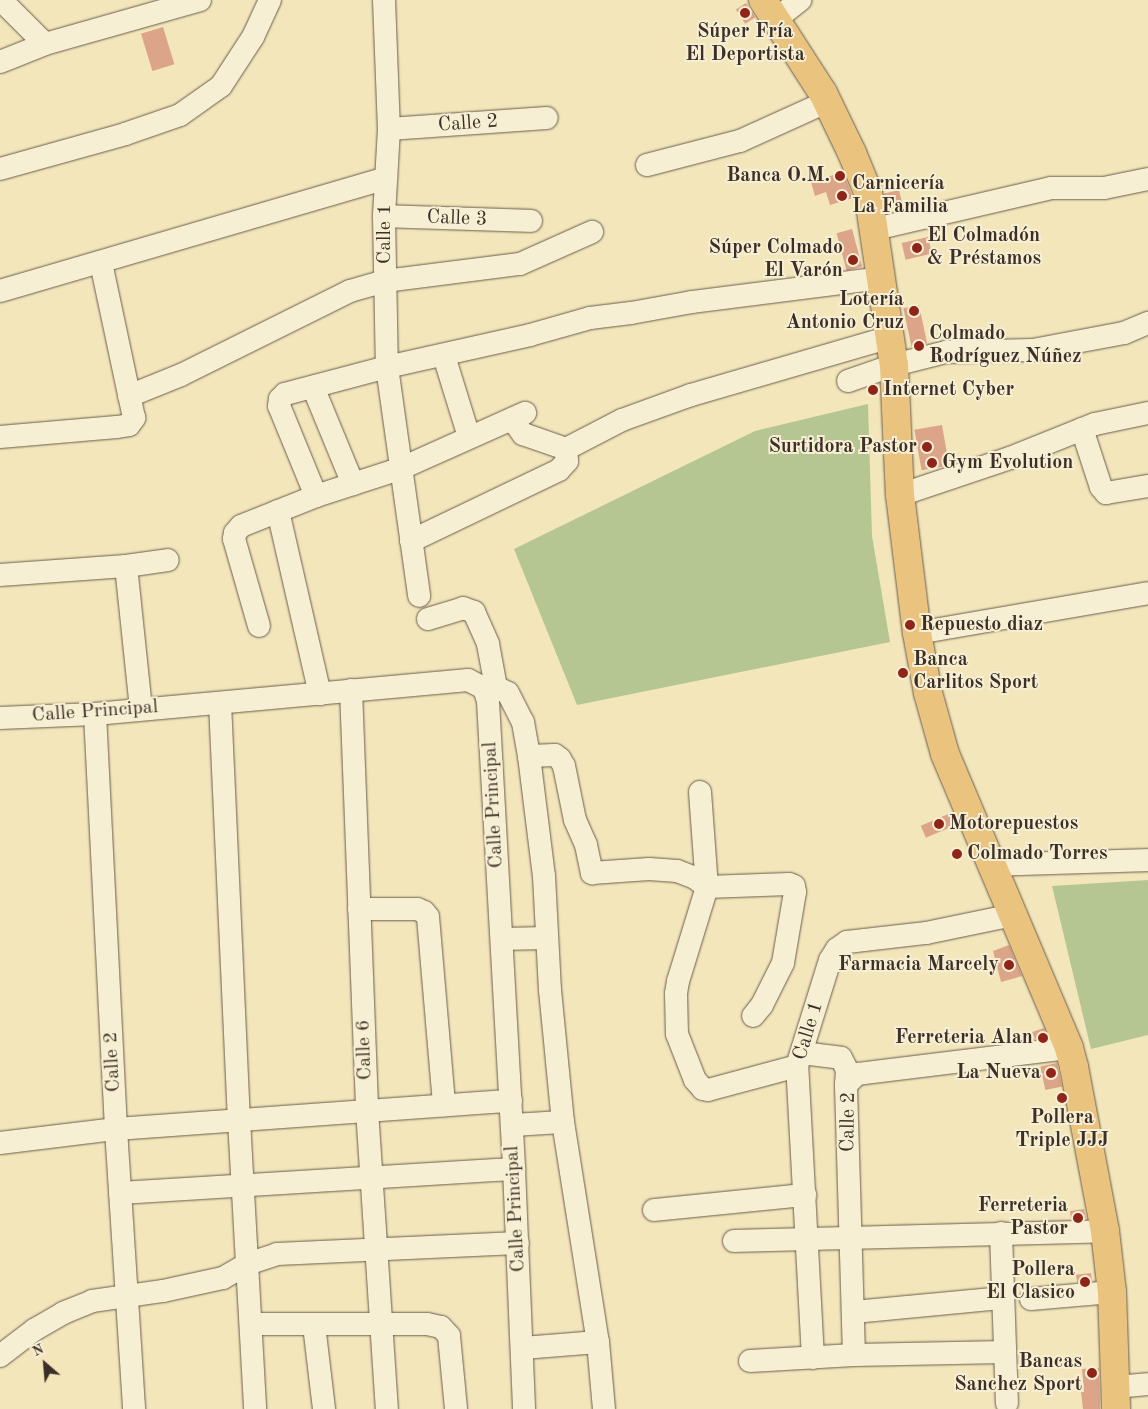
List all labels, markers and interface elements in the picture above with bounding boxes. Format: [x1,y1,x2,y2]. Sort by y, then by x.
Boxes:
marker: Súper Fría El Deportista [739,7,751,19]
place label: Súper Fría El Deportista [685,21,805,68]
street label: Calle 2 [437,110,499,138]
place label: Banca O.M. [726,164,830,188]
marker: Banca O.M. [834,170,846,182]
place label: Carnicería La Familia [852,173,948,220]
marker: Carnicería La Familia [836,190,848,202]
street label: Calle 1 [373,204,397,264]
street label: Calle 3 [426,206,488,232]
place label: El Colmadón & Préstamos [927,225,1041,272]
place label: Súper Colmado El Varón [709,236,843,283]
marker: El Colmadón & Préstamos [911,242,923,254]
marker: Súper Colmado El Varón [847,254,859,266]
place label: Lotería Antonio Cruz [786,288,904,335]
marker: Lotería Antonio Cruz [908,305,920,317]
place label: Colmado Rodríguez Núñez [929,322,1081,369]
marker: Colmado Rodríguez Núñez [913,340,925,352]
place label: Internet Cyber [883,378,1014,402]
marker: Internet Cyber [867,384,879,396]
place label: Surtidora Pastor [768,435,917,459]
marker: Surtidora Pastor [921,441,933,453]
place label: Gym Evolution [942,451,1073,475]
marker: Gym Evolution [926,457,938,469]
place label: Repuesto diaz [920,613,1043,637]
marker: Repuesto diaz [904,619,916,631]
place label: Banca Carlitos Sport [913,649,1038,696]
marker: Banca Carlitos Sport [897,667,909,679]
street label: Calle Principal [31,696,159,728]
street label: Calle Principal [479,741,509,869]
place label: Motorepuestos [949,812,1078,836]
marker: Motorepuestos [933,818,945,830]
place label: Colmado Torres [967,842,1108,866]
marker: Colmado Torres [951,848,963,860]
place label: Farmacia Marcely [838,953,999,977]
marker: Farmacia Marcely [1003,959,1015,971]
street label: Calle 1 [789,999,829,1063]
street label: Calle 6 [352,1019,378,1081]
place label: Ferreteria Alan [895,1026,1033,1050]
street label: Calle 2 [99,1031,127,1093]
marker: Ferreteria Alan [1037,1032,1049,1044]
place label: La Nueva [956,1061,1041,1085]
marker: La Nueva [1045,1067,1057,1079]
street label: Calle 2 [836,1092,862,1152]
marker: Pollera Triple JJJ [1056,1092,1068,1104]
place label: Pollera Triple JJJ [1015,1106,1109,1153]
street label: Calle Principal [501,1145,531,1273]
place label: Ferreteria Pastor [978,1194,1068,1241]
marker: Ferreteria Pastor [1072,1212,1084,1224]
place label: Pollera El Clasico [986,1258,1075,1305]
marker: Pollera El Clasico [1079,1276,1091,1288]
north arrow [20,1339,70,1389]
text: N [30,1342,46,1359]
place label: Bancas Sanchez Sport [954,1350,1082,1397]
marker: Bancas Sanchez Sport [1086,1367,1098,1379]

